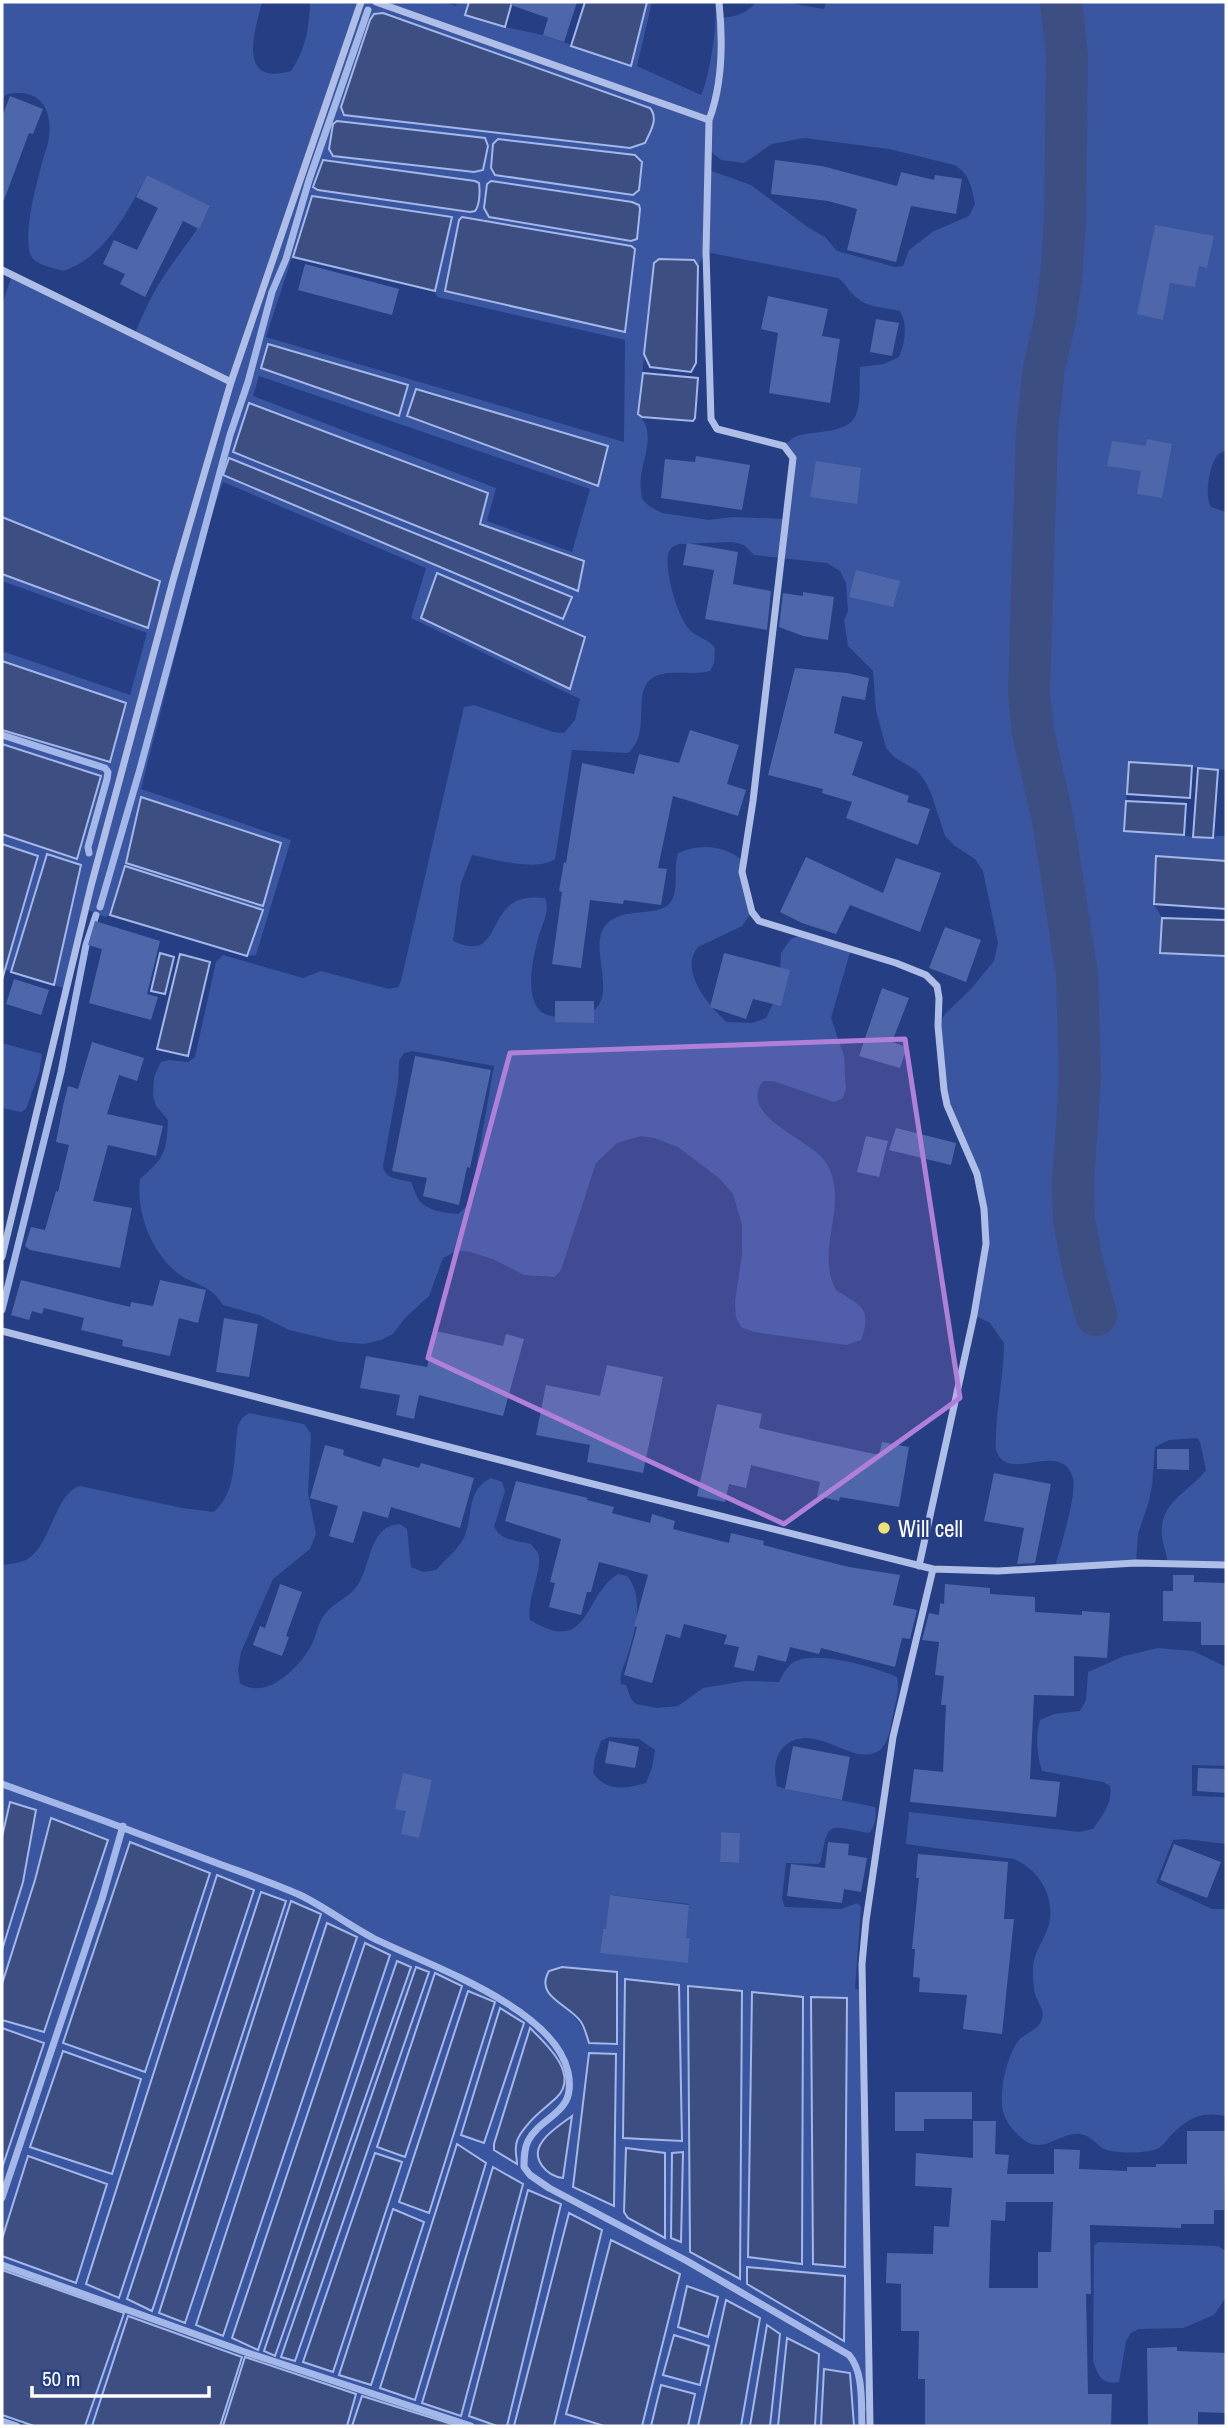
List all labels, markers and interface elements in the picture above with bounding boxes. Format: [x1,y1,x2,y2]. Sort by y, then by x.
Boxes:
place label: Will cell [898,1513,963,1544]
marker: Will cell [876,1520,892,1536]
scale bar [32,2354,208,2398]
text: 50 m [42,2364,80,2393]

